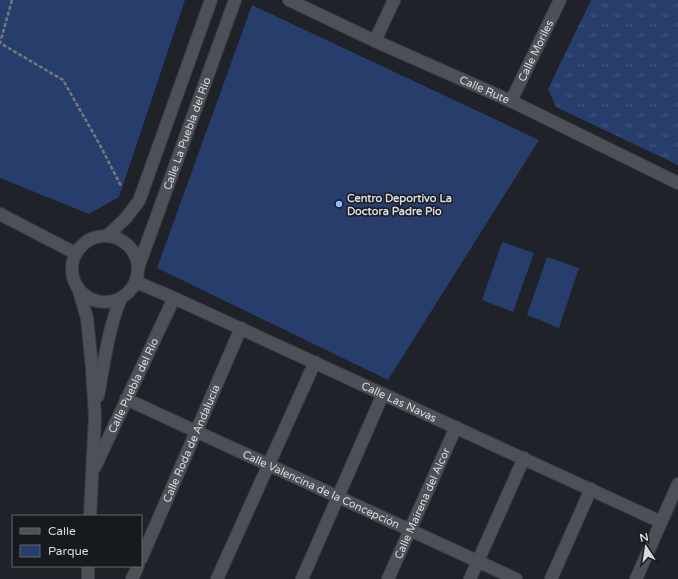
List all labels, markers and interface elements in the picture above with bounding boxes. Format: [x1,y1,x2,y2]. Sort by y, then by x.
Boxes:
street label: Calle Moriles [515,18,556,84]
street label: Calle Rute [457,73,511,106]
street label: Calle La Puebla del Rio [161,75,214,192]
place label: Centro Deportivo La Doctora Padre Pío [347,192,452,218]
marker: Centro Deportivo La Doctora Padre Pío [334,199,344,209]
street label: Calle Puebla del Río [106,336,162,435]
street label: Calle Las Navas [359,379,439,425]
street label: Calle Roda de Andalucía [160,383,223,505]
street label: Calle Mairena del Alcor [392,445,453,561]
street label: Calle Valencina de la Concepción [240,448,402,531]
legend [12,515,142,567]
text: Calle [48,524,76,538]
north arrow [626,527,666,567]
text: N [638,530,650,545]
text: Parque [48,544,89,558]

